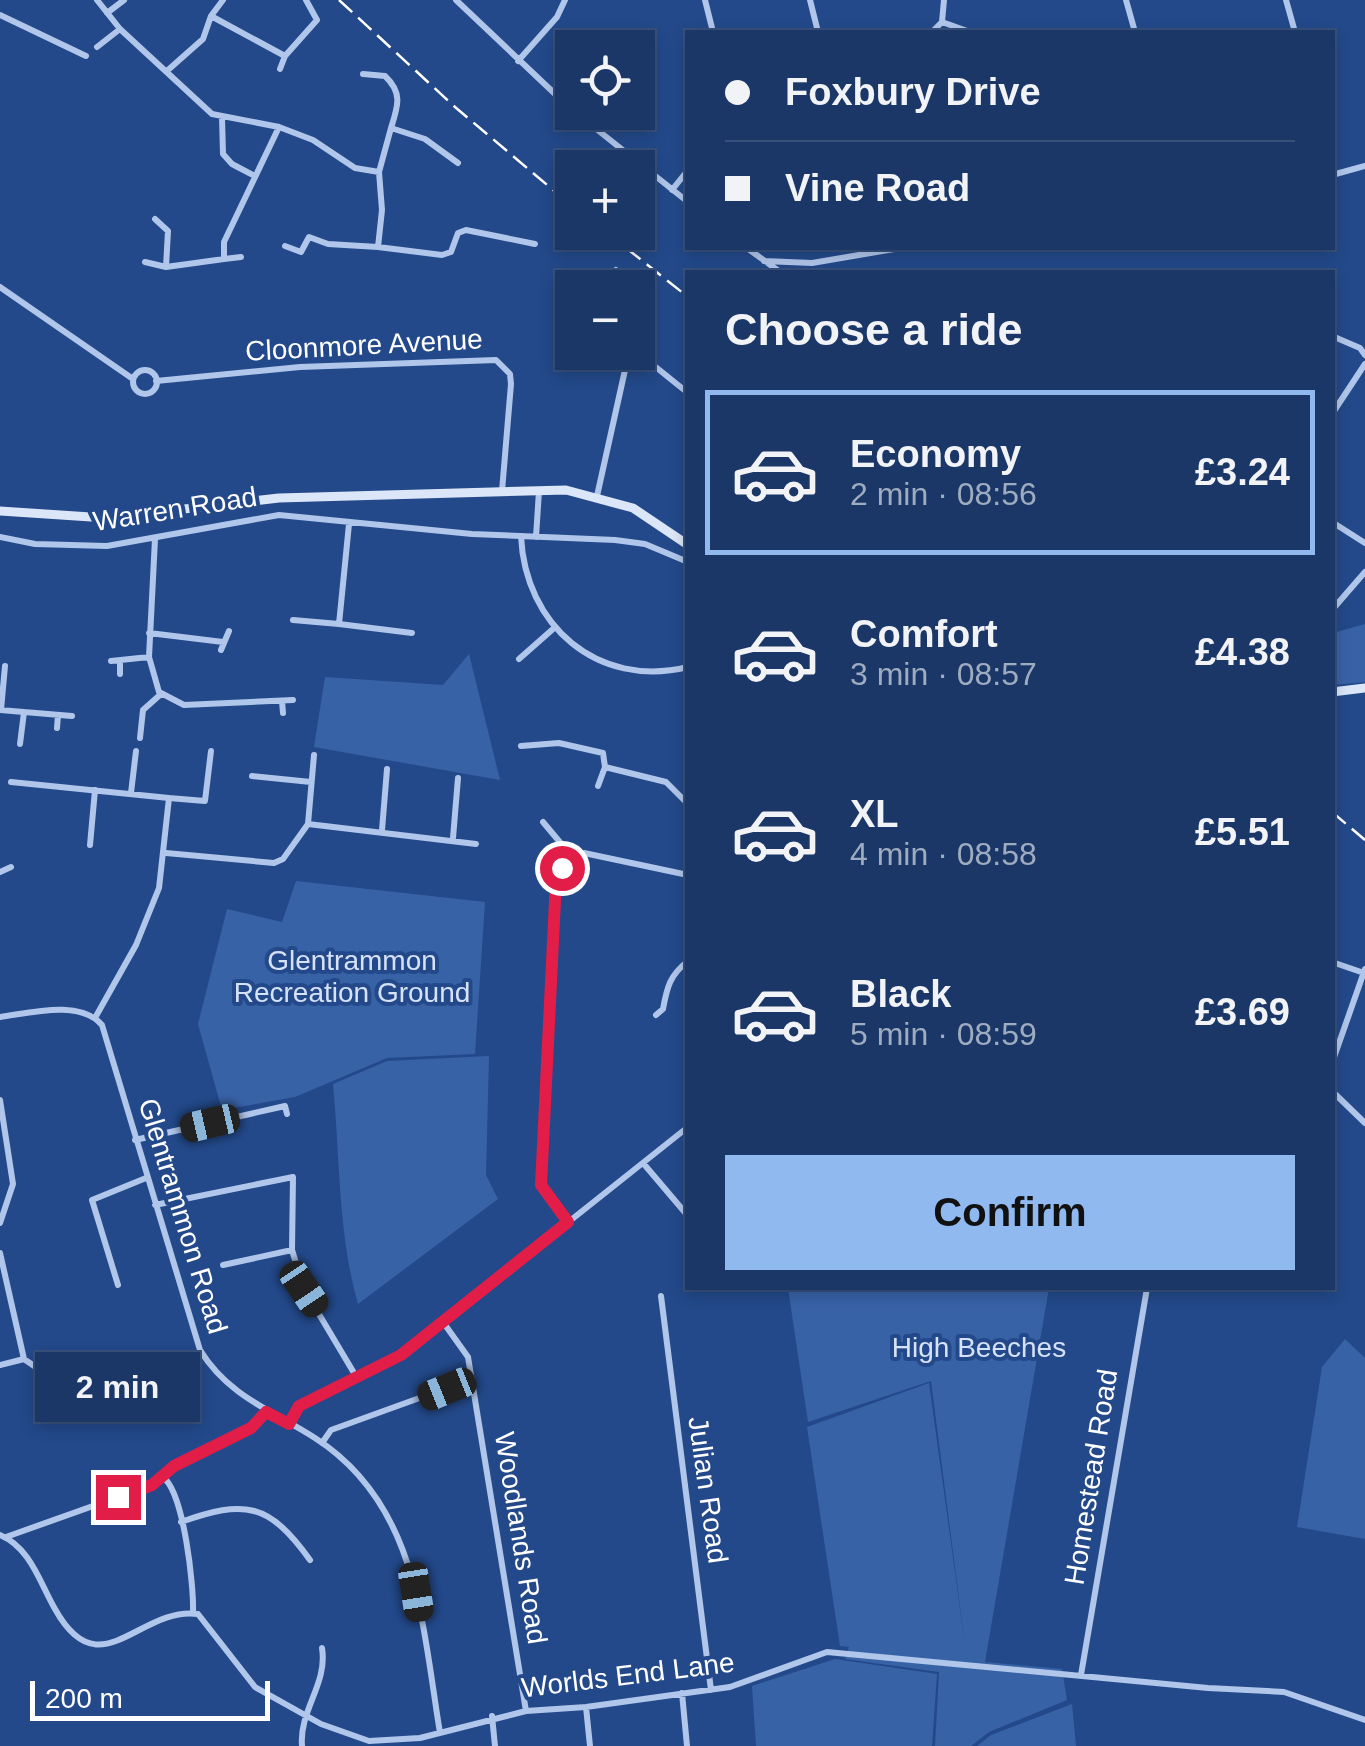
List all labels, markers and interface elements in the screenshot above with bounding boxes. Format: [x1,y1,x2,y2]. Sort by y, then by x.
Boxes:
map controls [555,30,655,370]
button: locate [555,30,655,130]
text: Foxbury Drive [785,71,1041,113]
button: + [555,150,655,250]
text: Vine Road [785,167,970,209]
button: − [555,270,655,370]
text: Choose a ride [725,304,1023,355]
street label: Cloonmore Avenue [245,323,483,367]
icon: car [730,428,820,518]
text: Economy [850,433,1021,475]
text: £3.24 [1195,451,1290,493]
text: 2 min · 08:56 [850,476,1037,512]
street label: Warren Road [91,481,259,537]
icon: car [730,608,820,698]
text: Comfort [850,613,998,655]
text: £4.38 [1195,631,1290,673]
text: 3 min · 08:57 [850,656,1037,692]
icon: car [730,788,820,878]
text: XL [850,793,899,835]
text: £5.51 [1195,811,1290,853]
text: 4 min · 08:58 [850,836,1037,872]
route start [540,846,585,891]
park label: Glentrammon Recreation Ground [234,945,470,1008]
icon: car [730,968,820,1058]
text: Black [850,973,951,1015]
text: £3.69 [1195,991,1290,1033]
text: 5 min · 08:59 [850,1016,1037,1052]
street label: Glentrammon Road [132,1095,234,1337]
car [177,1102,243,1144]
button: Confirm [725,1155,1295,1270]
car [275,1256,333,1322]
park label: High Beeches [892,1332,1066,1363]
callout: 2 min [36,1352,200,1422]
car [414,1364,480,1414]
street label: Homestead Road [1059,1367,1123,1587]
text: 2 min [76,1369,159,1405]
street label: Julian Road [682,1415,734,1565]
street label: Woodlands Road [489,1430,553,1646]
route end [96,1475,141,1520]
car [396,1560,436,1624]
street label: Worlds End Lane [520,1647,736,1703]
scale bar [30,1676,270,1720]
text: 200 m [45,1683,123,1714]

